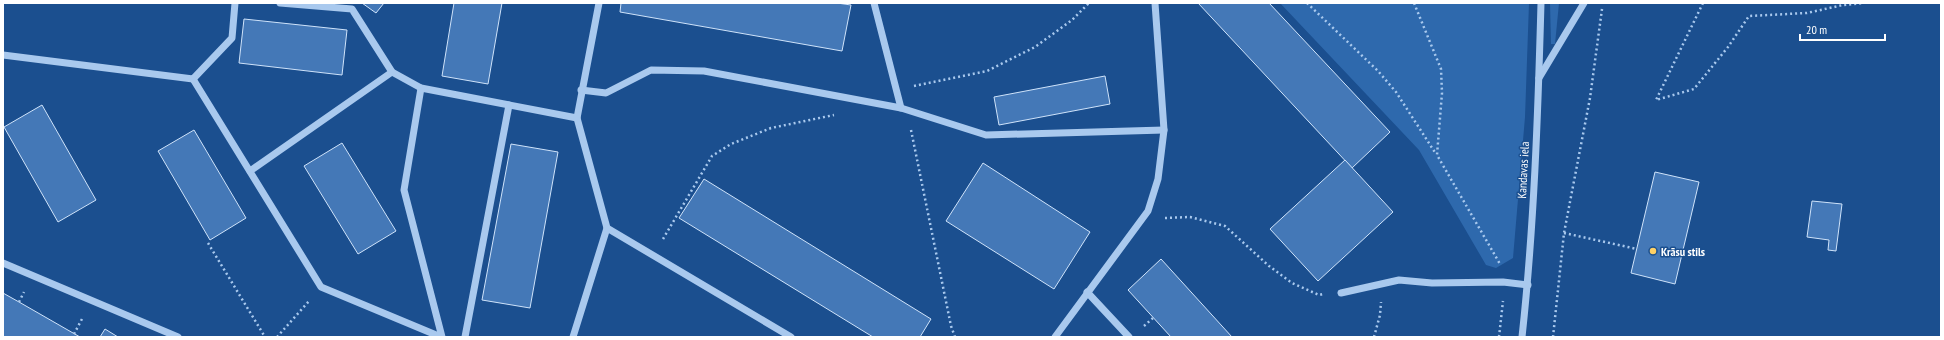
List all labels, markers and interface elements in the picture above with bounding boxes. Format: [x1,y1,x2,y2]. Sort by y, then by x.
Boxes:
scale bar [1800,16,1885,42]
text: 20 m [1806,22,1827,37]
street label: Kandavas iela [1514,141,1532,199]
place label: Krāsu stils [1661,244,1705,259]
marker: Krāsu stils [1648,246,1658,256]

